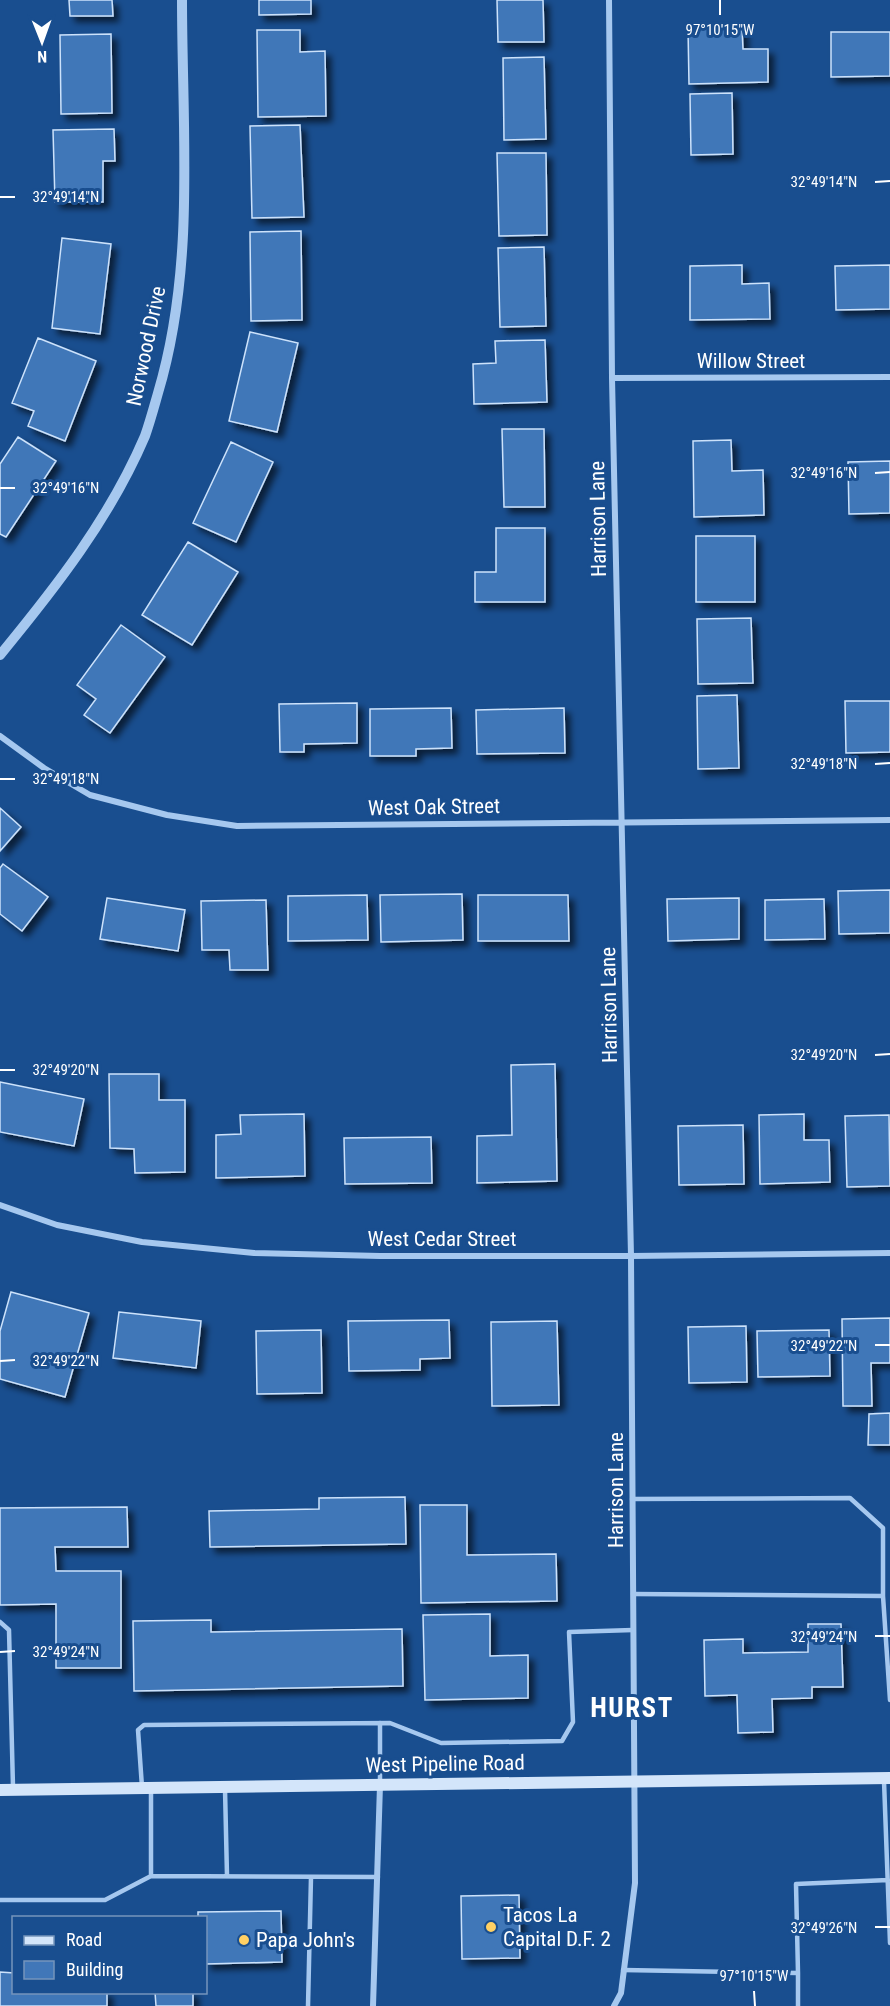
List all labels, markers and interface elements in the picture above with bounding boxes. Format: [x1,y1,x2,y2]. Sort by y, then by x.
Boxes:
north arrow [12,12,72,72]
text: 97°10'15"W [686,21,755,39]
text: N [37,47,47,66]
text: 32°49'14"N [791,173,857,191]
text: 32°49'14"N [33,188,99,206]
street label: Norwood Drive [122,284,170,408]
street label: Willow Street [697,349,805,373]
street label: Harrison Lane [585,461,611,577]
text: 32°49'16"N [791,464,857,482]
text: 32°49'16"N [33,479,99,497]
text: 32°49'18"N [791,755,857,773]
text: 32°49'18"N [33,770,99,788]
street label: West Oak Street [368,794,500,820]
street label: Harrison Lane [596,947,622,1063]
text: 32°49'20"N [791,1046,857,1064]
text: 32°49'20"N [33,1061,99,1079]
street label: West Cedar Street [368,1227,516,1251]
text: 32°49'22"N [791,1337,857,1355]
text: 32°49'22"N [33,1352,99,1370]
street label: Harrison Lane [604,1432,628,1548]
text: 32°49'24"N [791,1628,857,1646]
text: 32°49'24"N [33,1643,99,1661]
district label: HURST [590,1692,674,1724]
street label: West Pipeline Road [365,1751,525,1777]
place label: Tacos La Capital D.F. 2 [503,1903,611,1951]
legend [12,1916,207,1994]
text: 32°49'26"N [791,1919,857,1937]
marker: Tacos La Capital D.F. 2 [484,1920,498,1934]
place label: Papa John's [256,1928,355,1952]
text: Road [66,1929,102,1950]
marker: Papa John's [237,1933,251,1947]
text: Building [66,1959,123,1980]
text: 97°10'15"W [720,1967,789,1985]

